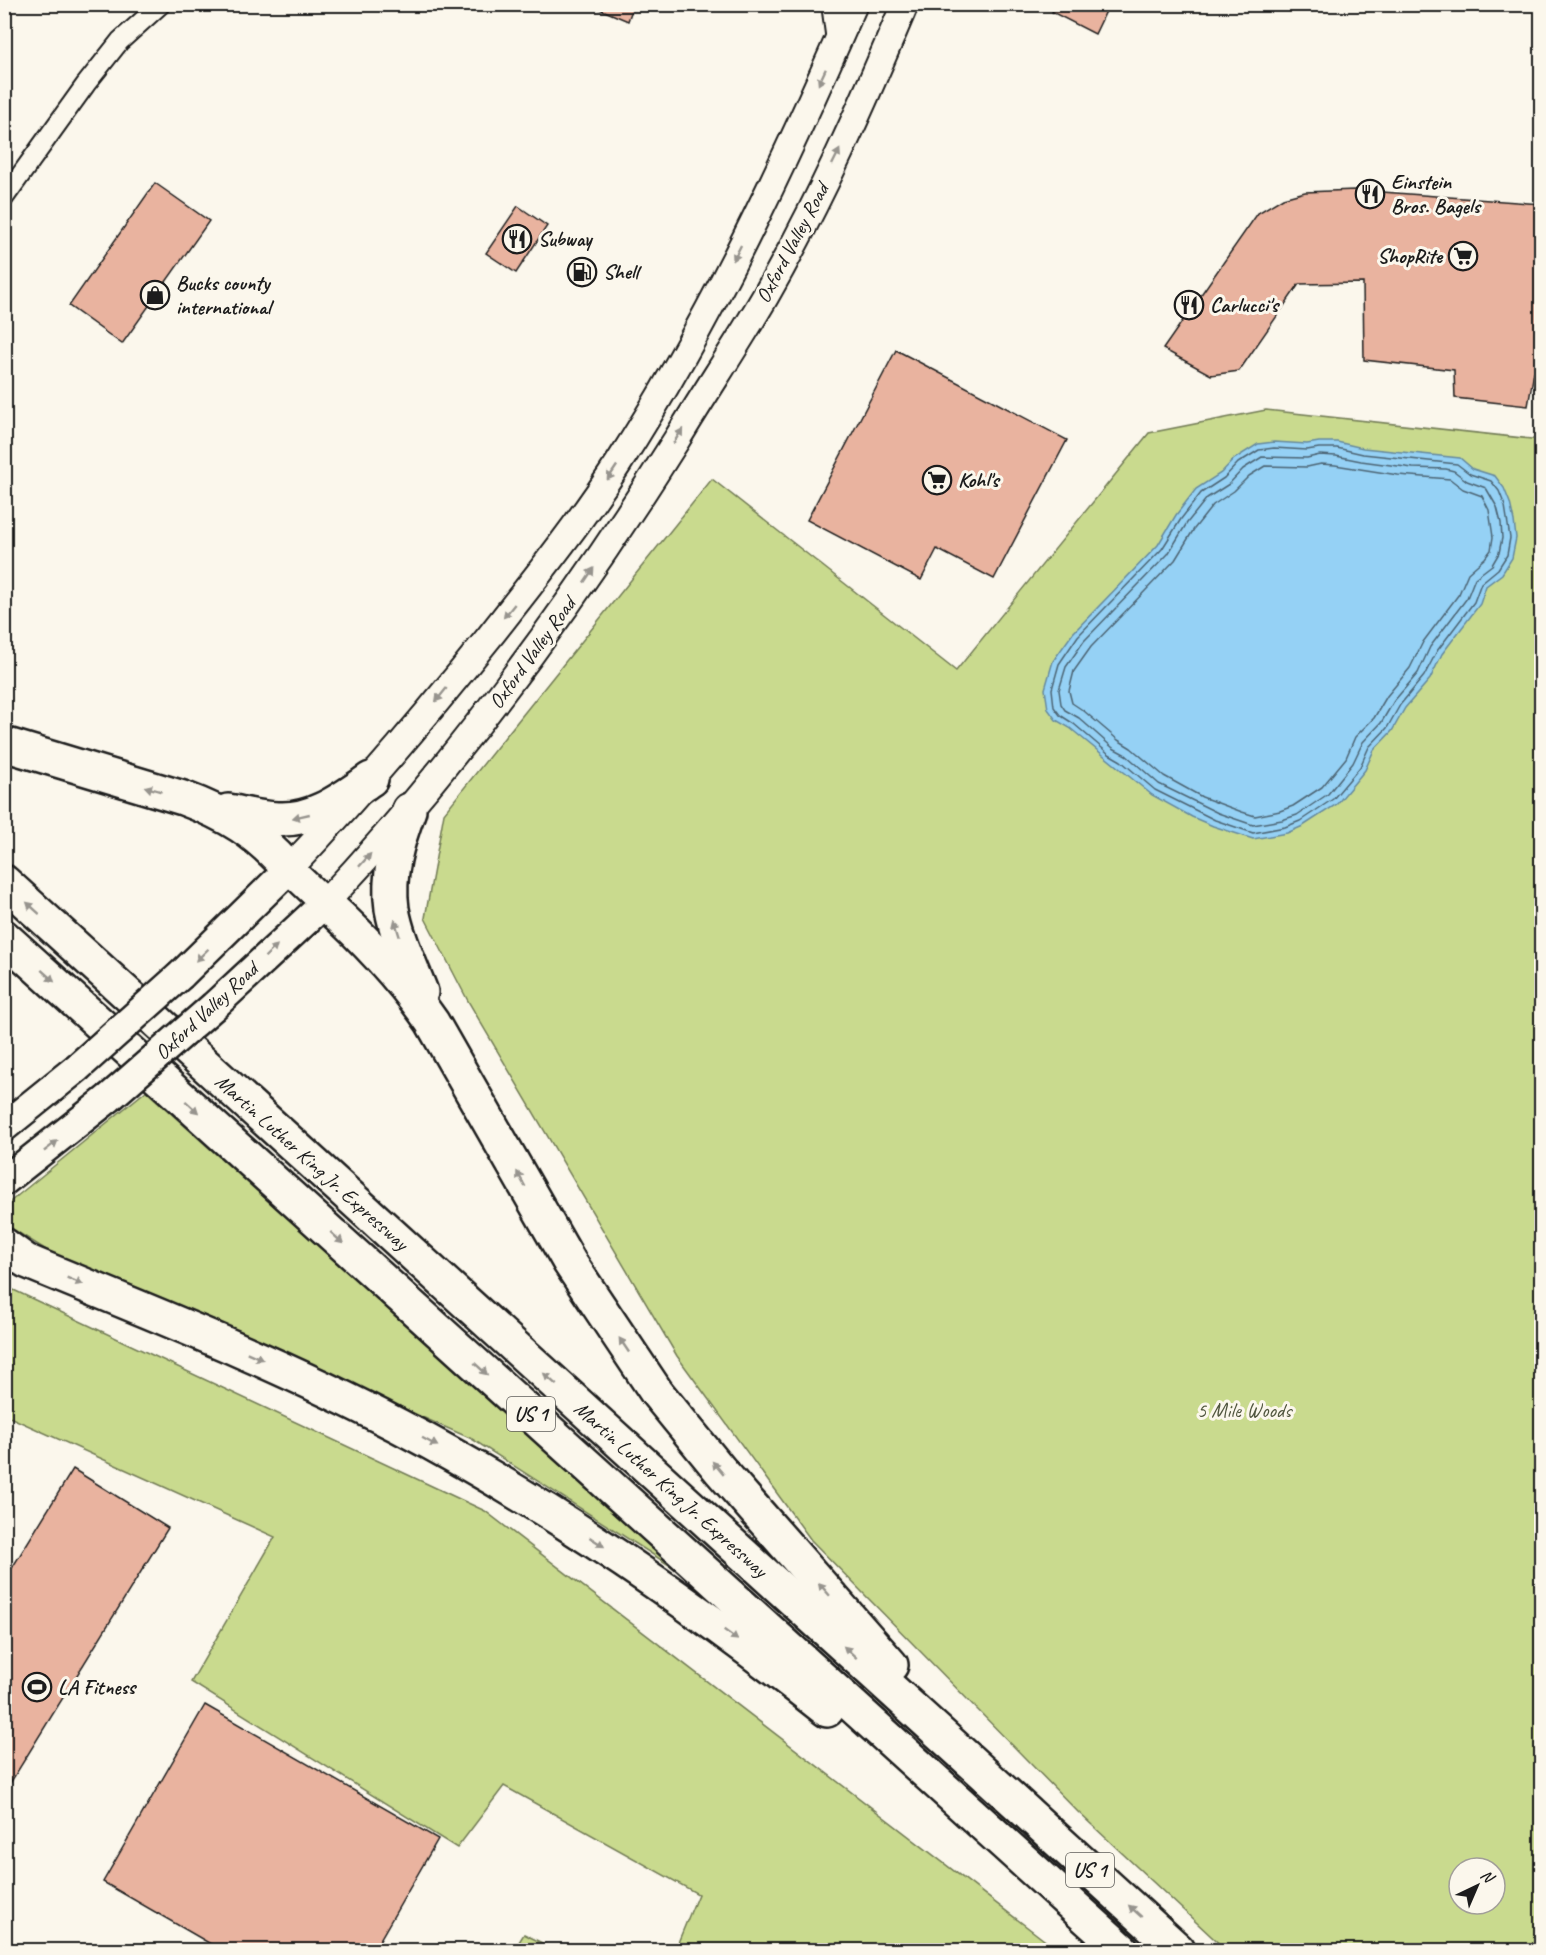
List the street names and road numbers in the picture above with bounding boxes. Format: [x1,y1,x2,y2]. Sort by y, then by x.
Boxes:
street label: Oxford Valley Road [750,175,836,307]
street label: Oxford Valley Road [483,589,583,714]
street label: Oxford Valley Road [149,954,266,1065]
street label: Martin Luther King Jr. Expressway [210,1068,415,1257]
street label: Martin Luther King Jr. Expressway [569,1395,774,1584]
road number: US 1 [507,1397,555,1431]
road number: US 1 [1066,1853,1114,1887]

